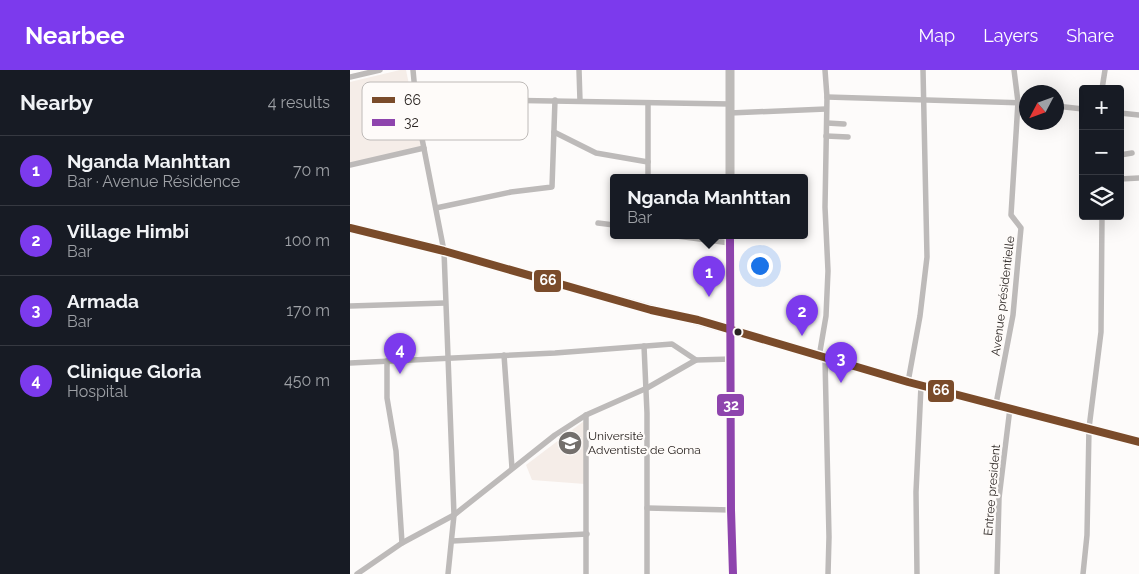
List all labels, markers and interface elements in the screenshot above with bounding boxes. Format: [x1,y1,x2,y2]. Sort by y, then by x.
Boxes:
text: Nearbee [25,21,125,50]
text: Map [919,25,955,46]
text: Layers [983,25,1038,46]
text: Share [1066,25,1114,46]
legend [362,82,528,140]
north arrow [1019,85,1064,130]
map controls [1079,85,1124,220]
button: + [1079,85,1124,130]
text: Nearby [20,90,93,115]
text: 66 [404,92,421,108]
text: 4 results [268,93,330,112]
text: 32 [404,114,419,130]
button: − [1079,130,1124,175]
text: Nganda Manhttan [67,150,231,172]
text: 1 [32,161,40,180]
text: 70 m [293,161,330,180]
text: Bar · Avenue Résidence [67,172,240,191]
popup [610,174,808,239]
button: layers [1079,175,1124,220]
text: Nganda Manhttan [627,186,791,208]
text: Bar [627,208,652,227]
text: Village Himbi [67,220,189,242]
text: 2 [31,231,41,250]
text: 100 m [285,231,330,250]
street label: Avenue présidentielle [989,235,1017,357]
text: Bar [67,242,92,261]
your location [747,253,773,279]
pin: 1 [693,256,725,297]
line badge: 66 [533,269,562,293]
text: 66 [540,272,557,288]
text: Armada [67,290,139,312]
pin: 2 [786,295,818,336]
text: 3 [32,301,40,320]
text: 170 m [286,301,330,320]
text: Bar [67,312,92,331]
unlabelled marker [733,327,743,337]
pin: 4 [384,333,416,374]
pin: 3 [825,342,857,383]
text: Clinique Gloria [67,360,201,382]
text: 4 [31,371,41,390]
text: 450 m [284,371,330,390]
line badge: 66 [927,379,955,403]
text: Hospital [67,382,128,401]
text: 66 [933,382,950,398]
line badge: 32 [716,393,745,417]
text: 32 [723,397,739,413]
place label: Université Adventiste de Goma [588,429,701,457]
school or university icon: Université Adventiste de Goma [557,430,583,456]
street label: Entree president [981,444,1003,536]

